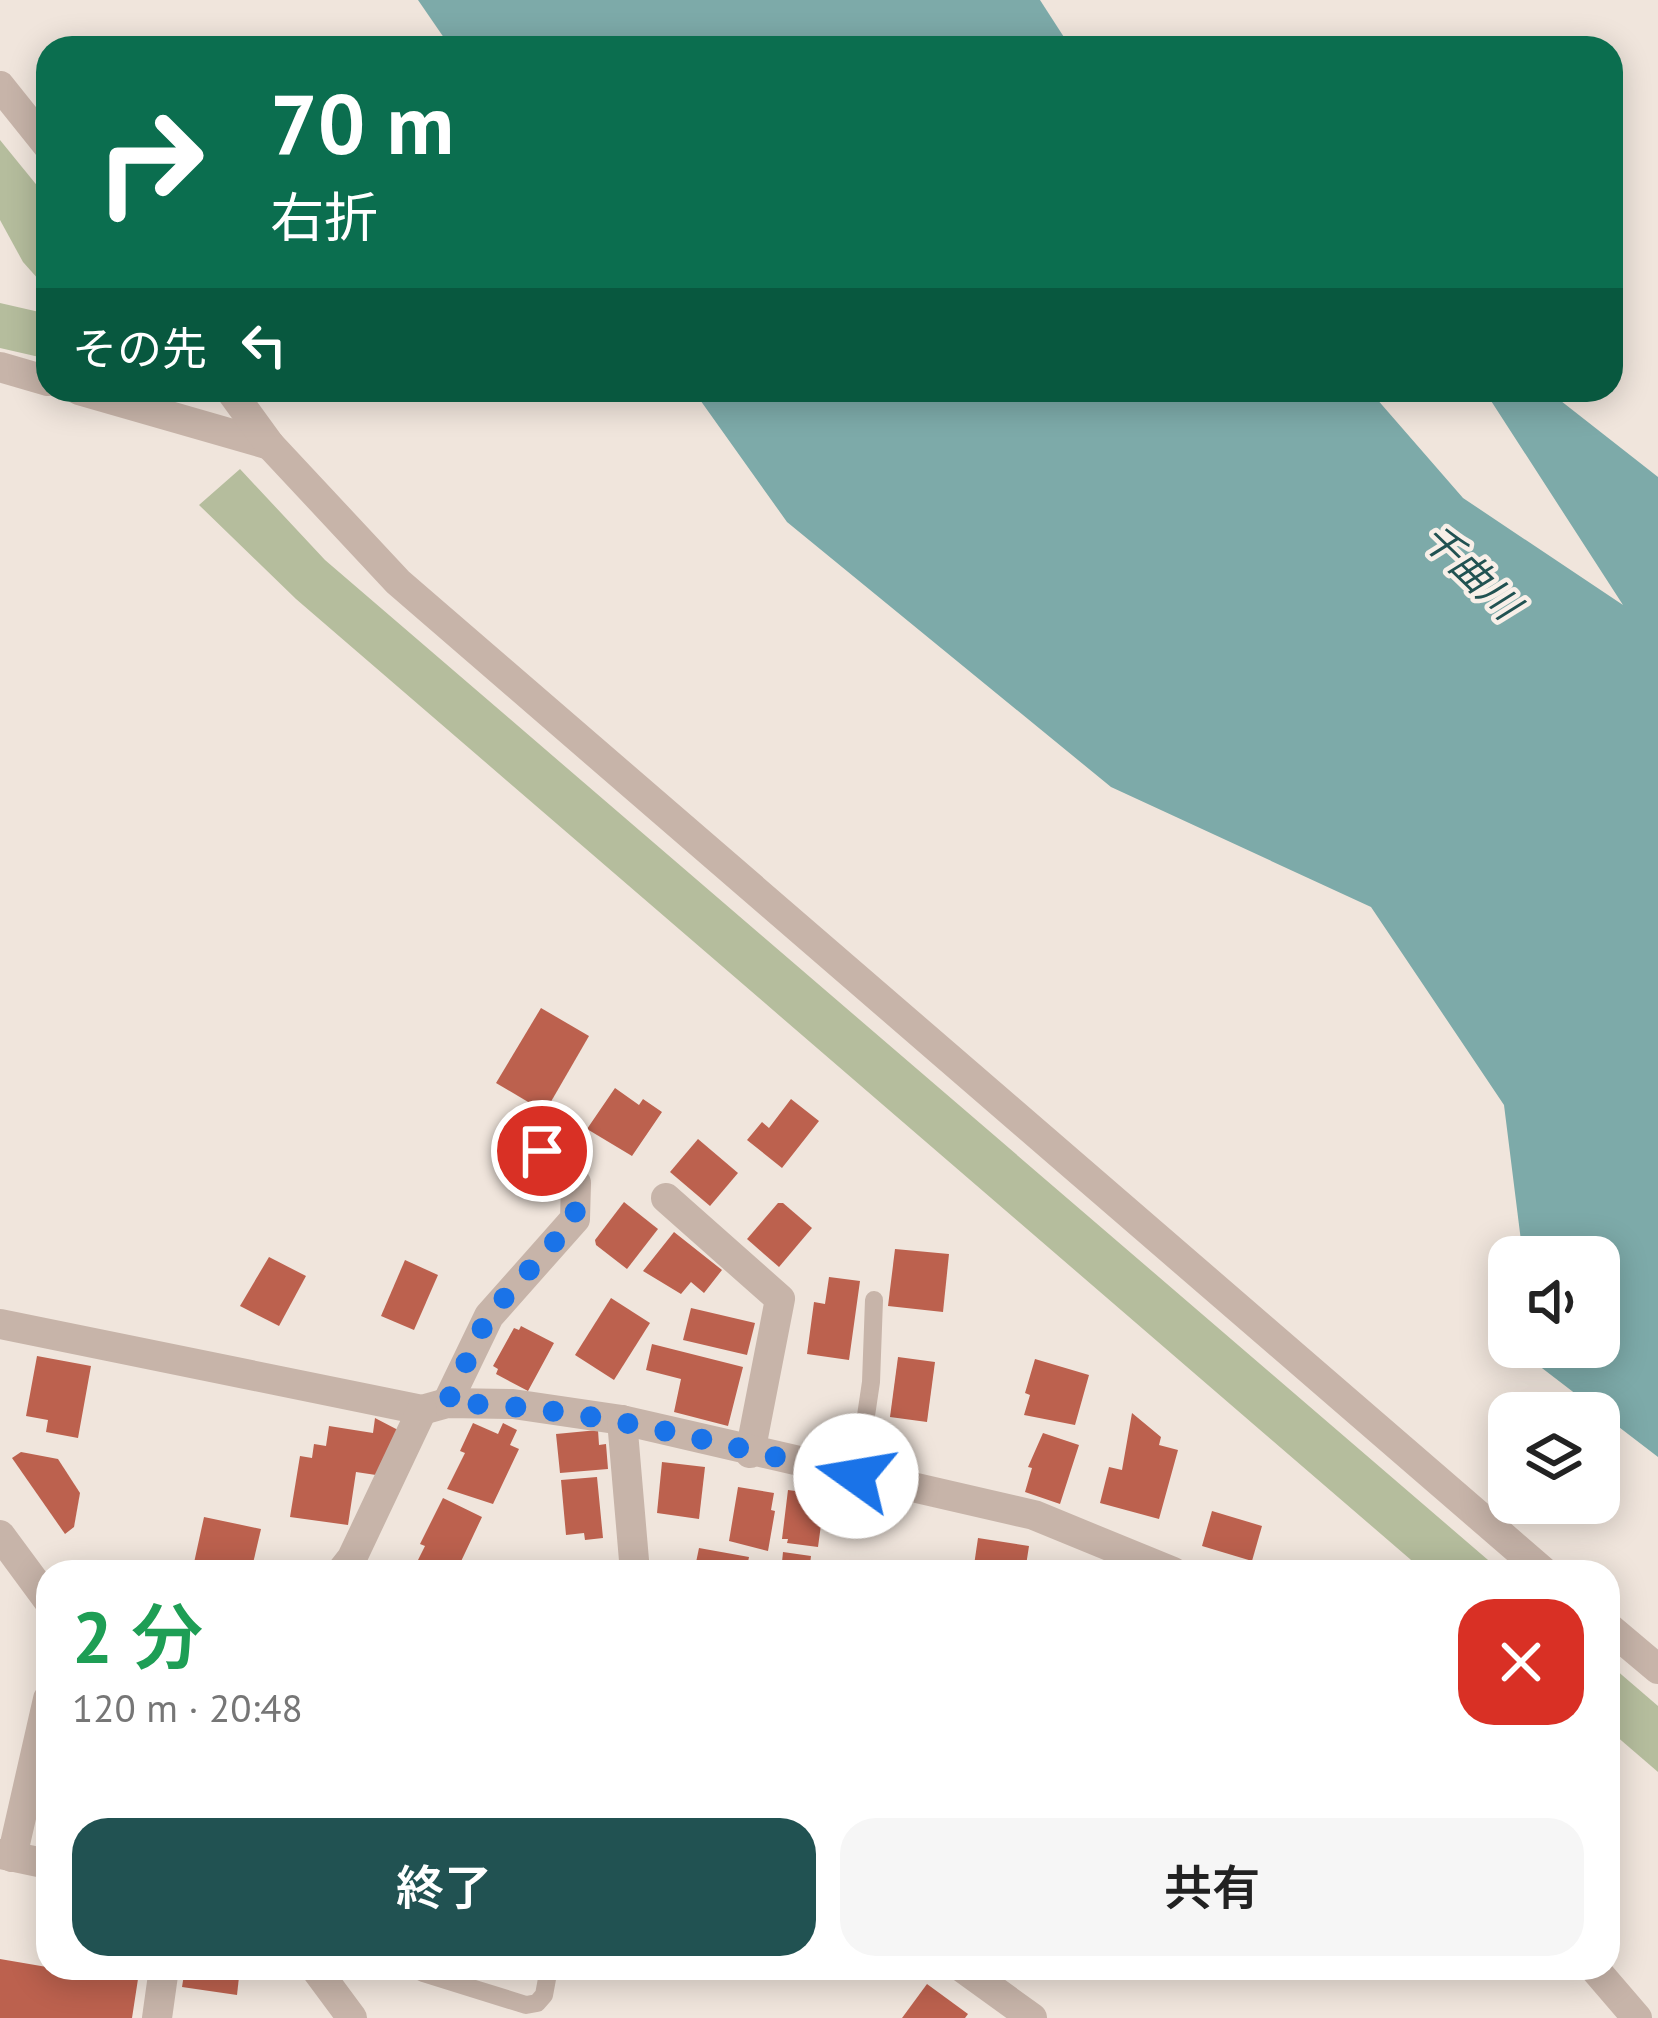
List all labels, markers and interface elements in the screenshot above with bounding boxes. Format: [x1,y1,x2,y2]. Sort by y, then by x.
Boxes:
text: 70 m [270,68,454,177]
icon: right [72,84,228,240]
text: 右折 [270,182,378,252]
icon: left [231,312,297,378]
text: その先 [72,319,207,377]
water label: 千曲川 [1412,512,1534,632]
pin [491,1100,593,1202]
icon: arrive [509,1118,575,1184]
map controls [1488,1236,1620,1524]
button: sound [1488,1236,1620,1368]
button: layers [1488,1392,1620,1524]
position arrow [793,1413,919,1539]
text: 2 分 [72,1590,203,1683]
button: close [1458,1599,1584,1725]
text: 120 m · 20:48 [72,1682,303,1733]
button: 終了 [72,1818,816,1956]
button: 共有 [840,1818,1584,1956]

